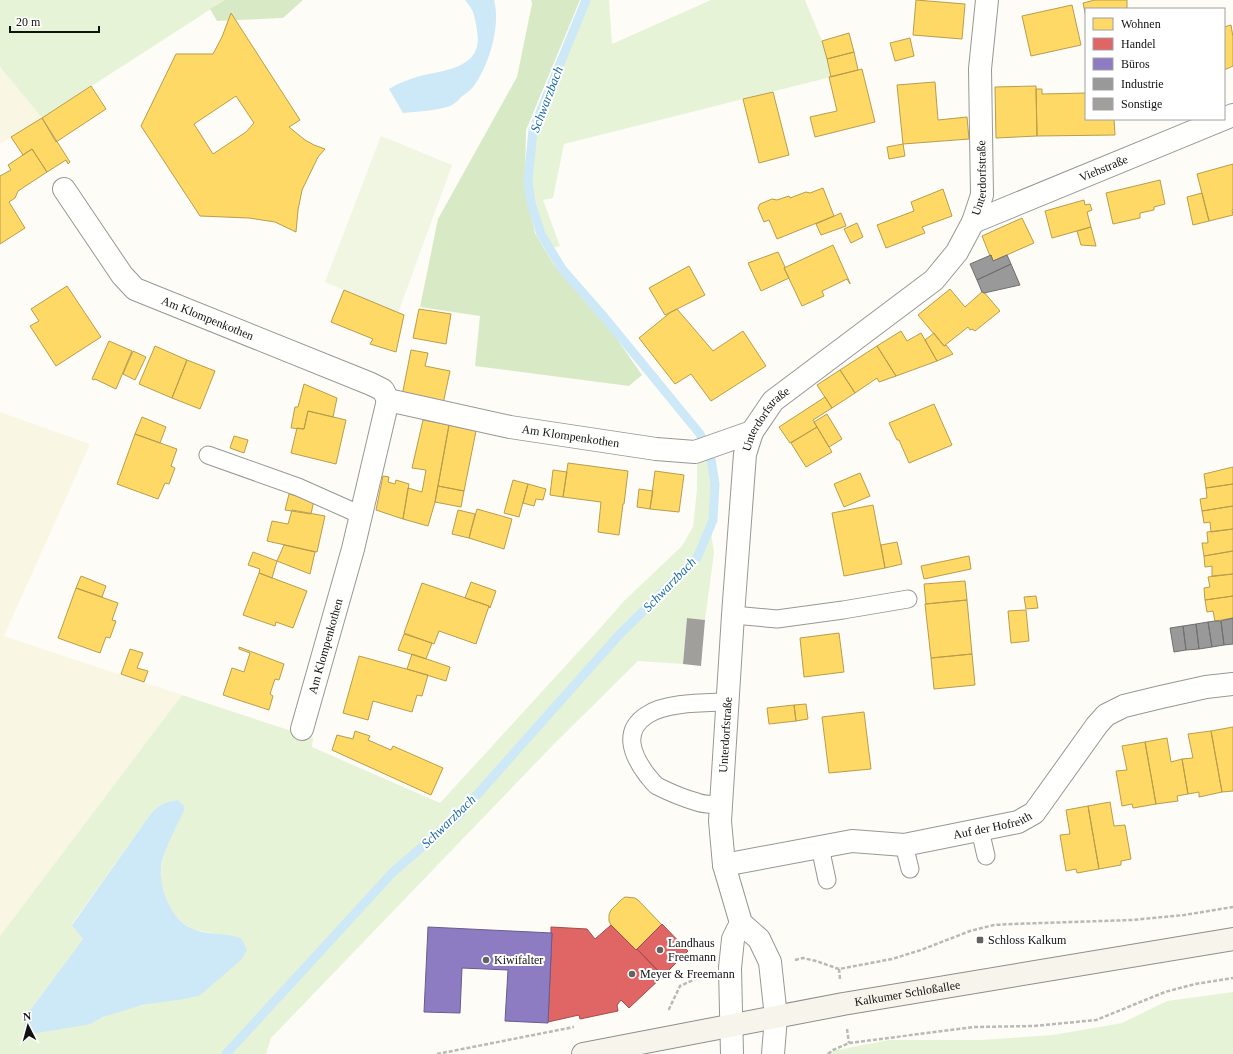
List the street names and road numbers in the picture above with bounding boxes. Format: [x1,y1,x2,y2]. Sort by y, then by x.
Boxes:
street label: Unterdorfstraße [969,140,989,217]
street label: Viehstraße [1077,152,1130,185]
street label: Am Klompenkothen [159,293,256,343]
street label: Unterdorfstraße [739,384,792,453]
street label: Am Klompenkothen [521,422,620,450]
street label: Am Klompenkothen [305,597,346,695]
street label: Unterdorfstraße [716,696,735,773]
street label: Auf der Hofreith [952,809,1034,842]
street label: Kalkumer Schloßallee [853,978,961,1009]

